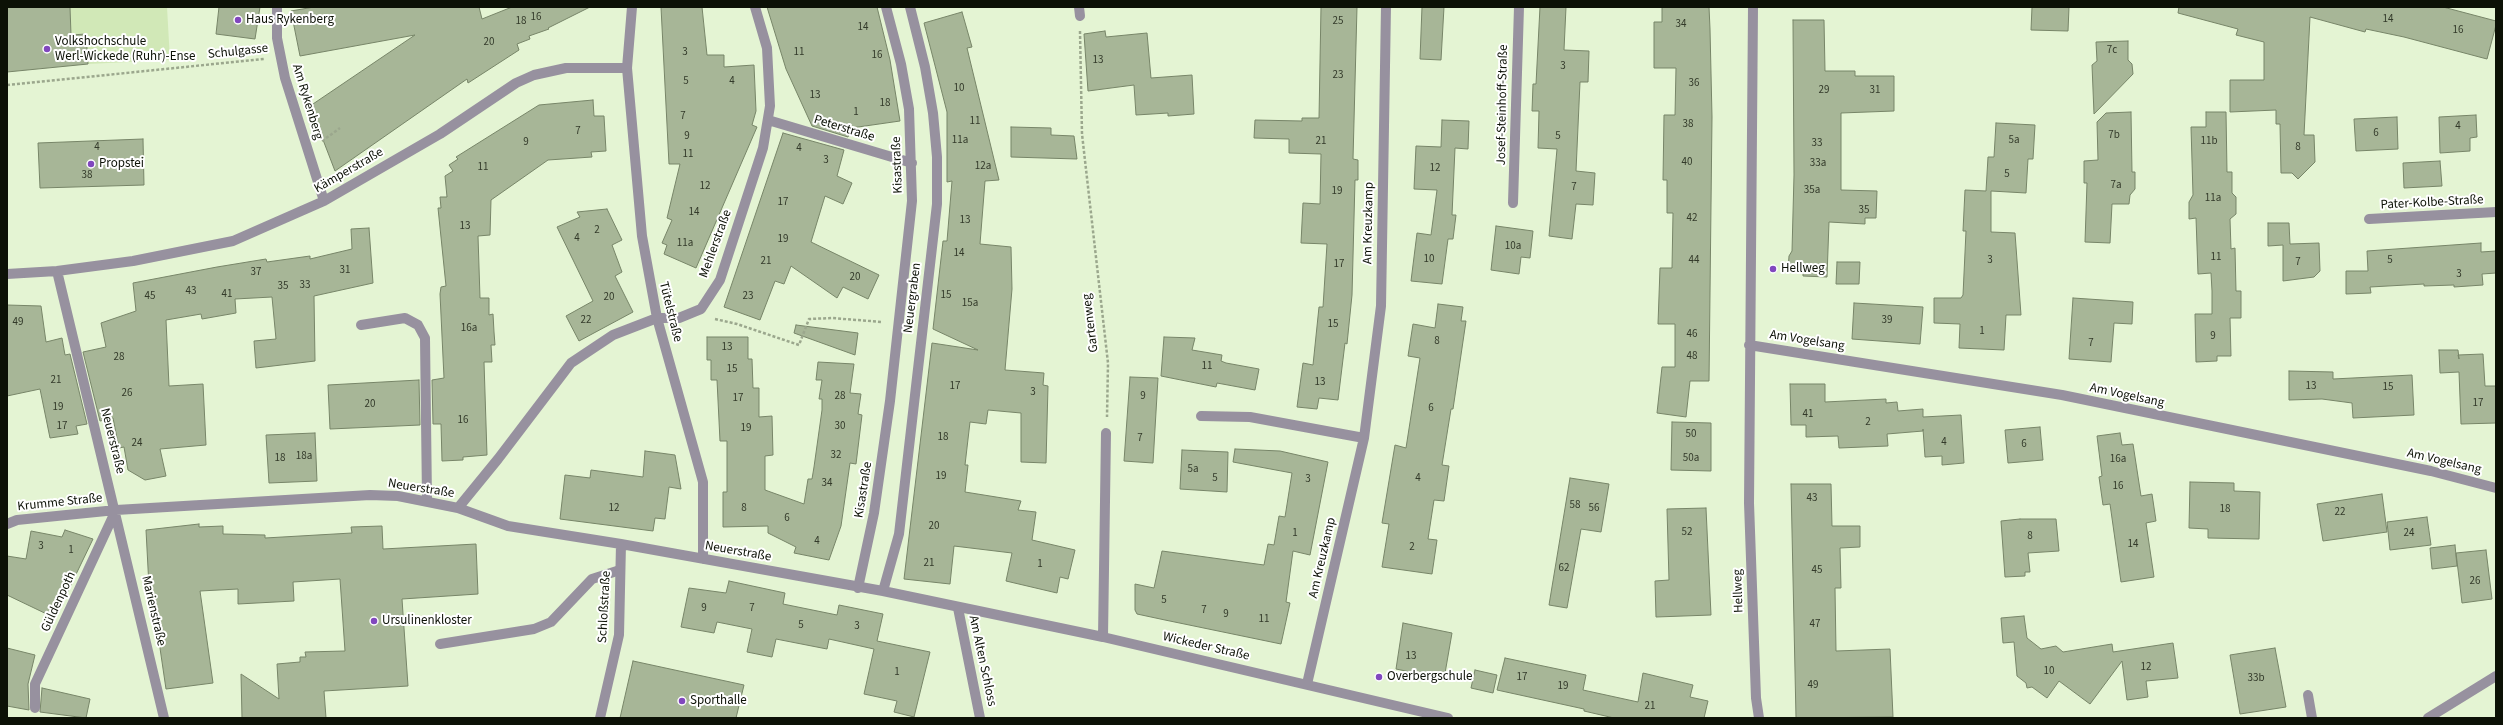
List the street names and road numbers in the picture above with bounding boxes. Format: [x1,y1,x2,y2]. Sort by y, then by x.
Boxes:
street label: Schulgasse [207,41,269,63]
street label: Josef-Steinhoff-Straße [1494,44,1512,166]
street label: Am Rykenberg [288,62,326,142]
street label: Peterstraße [812,112,876,146]
street label: Kisastraße [889,136,907,194]
street label: Kämperstraße [312,145,386,197]
street label: Am Kreuzkamp [1360,182,1378,264]
street label: Pater-Kolbe-Straße [2380,193,2484,213]
street label: Mehlerstraße [696,208,736,280]
street label: Neuergraben [901,262,925,334]
street label: Tütelstraße [655,280,685,344]
street label: Gartenweg [1080,293,1102,353]
street label: Am Vogelsang [1768,327,1846,355]
street label: Am Vogelsang [2088,380,2166,412]
street label: Neuerstraße [96,407,128,475]
street label: Am Vogelsang [2405,446,2483,478]
street label: Kisastraße [852,461,876,519]
street label: Neuerstraße [387,476,455,502]
street label: Krumme Straße [17,491,103,515]
street label: Am Kreuzkamp [1306,516,1340,600]
street label: Neuerstraße [704,538,772,566]
street label: Güldenpoth [38,569,80,635]
street label: Hellweg [1730,569,1748,613]
street label: Schloßstraße [595,571,615,643]
street label: Marienstraße [137,574,169,648]
street label: Am Alten Schloss [965,614,999,708]
street label: Wickeder Straße [1161,629,1251,665]

